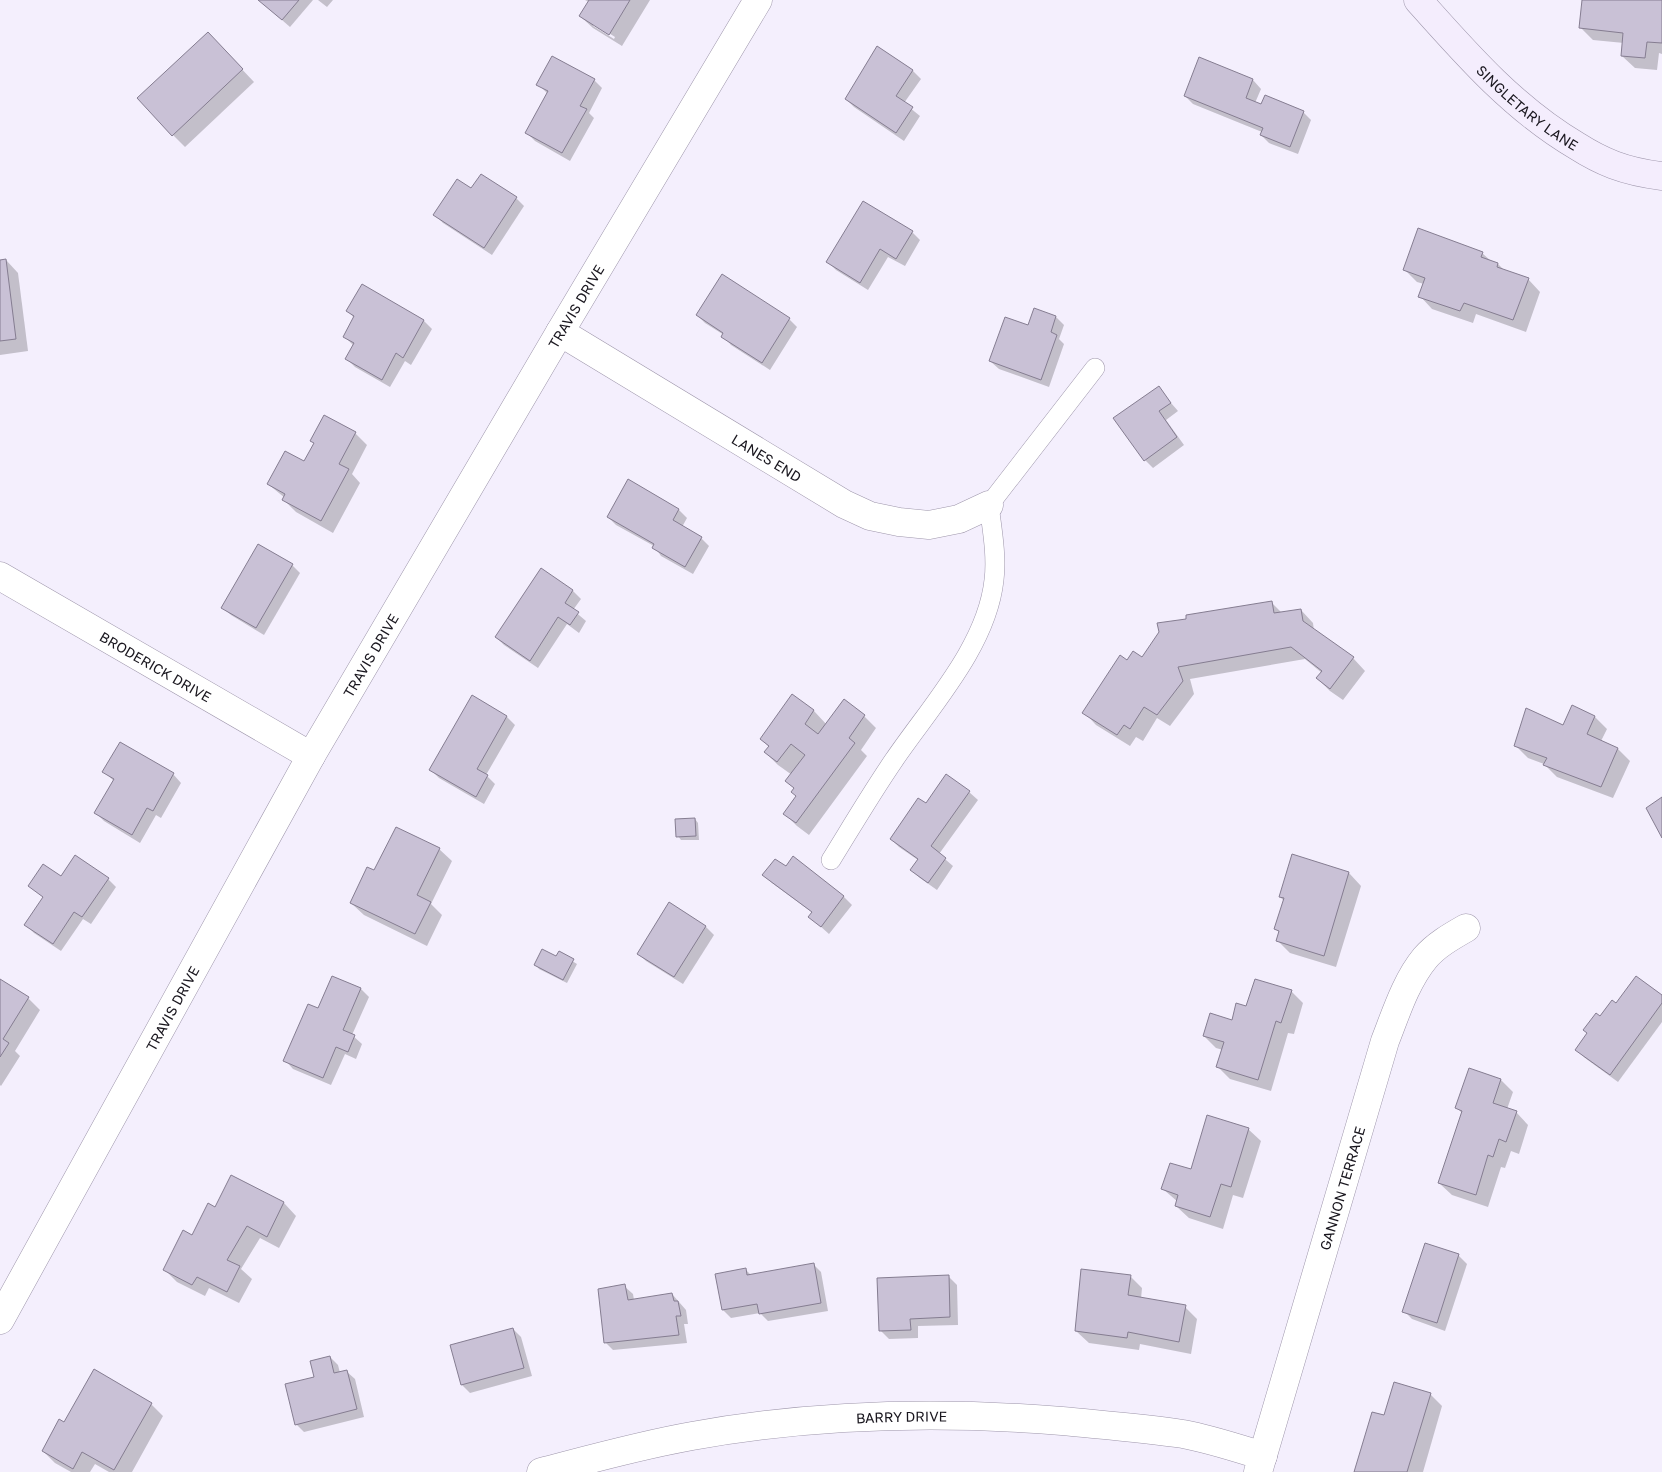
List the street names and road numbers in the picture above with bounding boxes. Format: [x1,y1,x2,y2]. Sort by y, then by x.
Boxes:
street label: SINGLETARY LANE [1473,61,1582,153]
street label: TRAVIS DRIVE [544,261,607,351]
street label: LANES END [729,430,805,485]
street label: TRAVIS DRIVE [339,610,401,700]
street label: BRODERICK DRIVE [97,627,215,705]
street label: TRAVIS DRIVE [142,963,202,1054]
street label: GANNON TERRACE [1315,1124,1368,1252]
street label: BARRY DRIVE [856,1407,947,1426]

